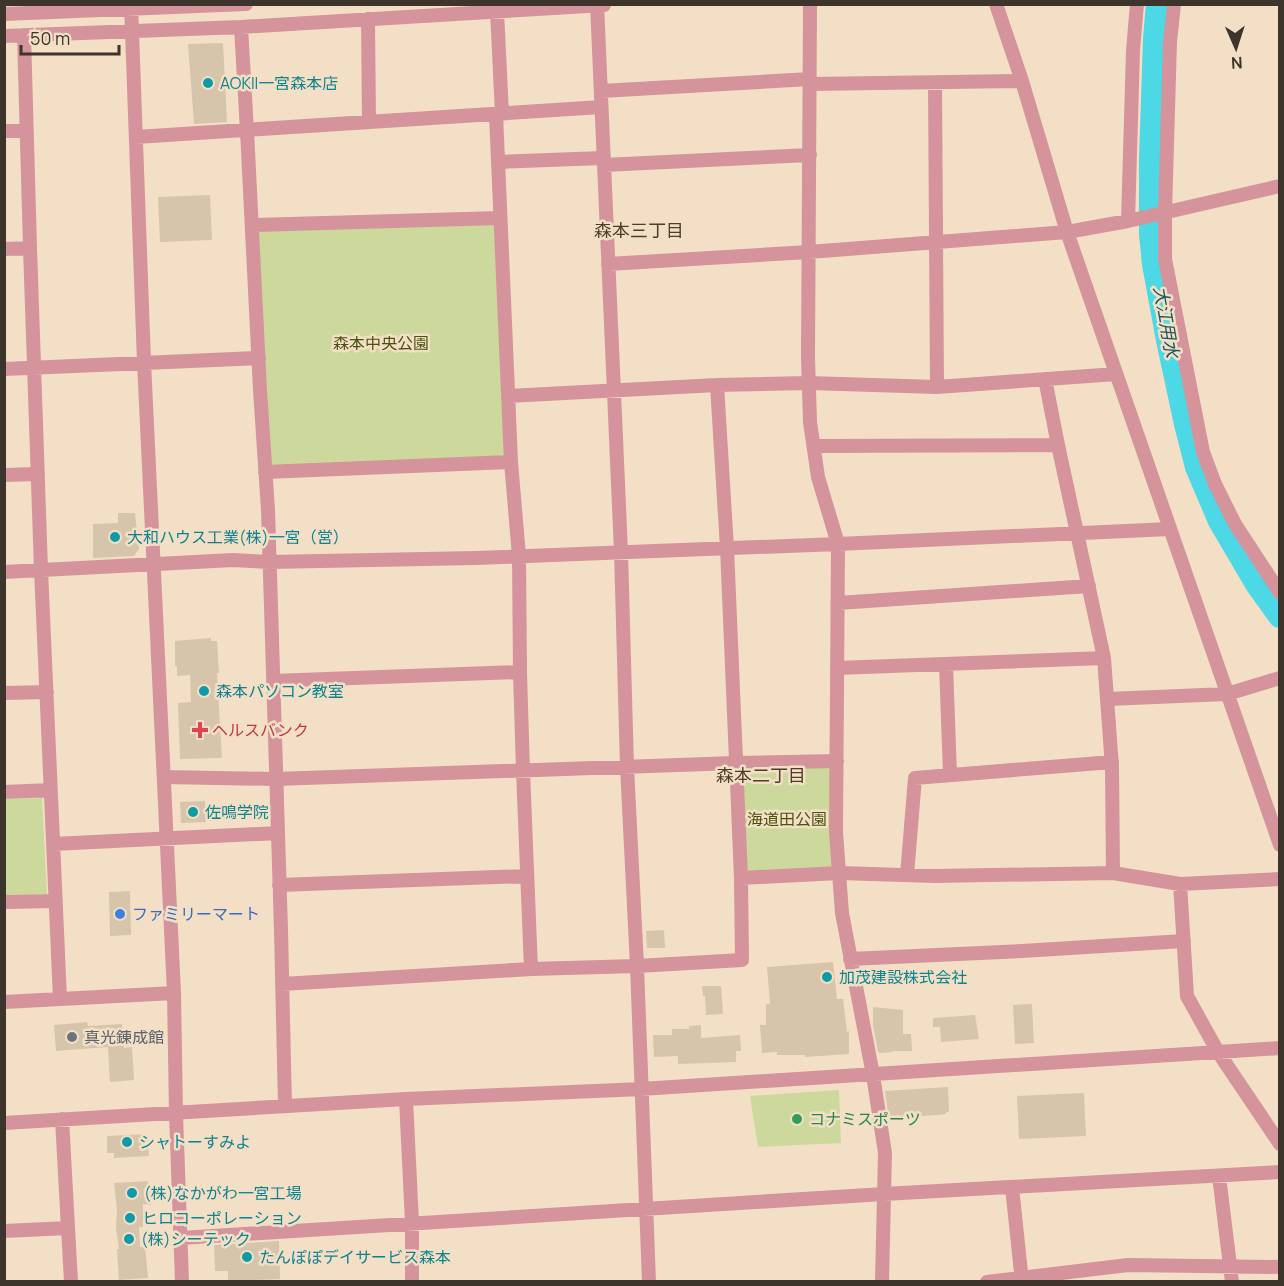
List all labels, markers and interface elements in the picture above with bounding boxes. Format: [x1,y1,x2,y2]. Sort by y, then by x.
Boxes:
scale bar [21,18,118,56]
north arrow [1206,18,1266,78]
text: 50 m [30,26,70,50]
text: N [1230,52,1243,74]
place label: AOKII一宮森本店 [220,72,338,94]
marker: AOKII一宮森本店 [201,76,215,90]
district label: 森本三丁目 [594,218,684,242]
water label: 大江用水 [1149,284,1185,361]
park label: 森本中央公園 [333,332,429,354]
place label: 大和ハウス工業(株)一宮（営） [127,526,349,548]
marker: 大和ハウス工業(株)一宮（営） [108,530,122,544]
place label: 森本パソコン教室 [216,680,344,702]
marker: 森本パソコン教室 [197,684,211,698]
place label: ヘルスバンク [212,719,309,741]
marker: ヘルスバンク [193,723,207,737]
district label: 森本二丁目 [716,763,806,787]
place label: 佐鳴学院 [205,801,269,823]
marker: 佐鳴学院 [186,805,200,819]
park label: 海道田公園 [747,808,827,830]
place label: ファミリーマート [132,903,260,925]
marker: ファミリーマート [113,907,127,921]
place label: 加茂建設株式会社 [839,966,967,988]
marker: 加茂建設株式会社 [820,970,834,984]
place label: 真光錬成館 [84,1026,164,1048]
marker: 真光錬成館 [65,1030,79,1044]
place label: コナミスポーツ [809,1108,921,1130]
marker: コナミスポーツ [790,1112,804,1126]
place label: シャトーすみよ [139,1131,251,1153]
marker: シャトーすみよ [120,1135,134,1149]
place label: (株)なかがわ一宮工場 [144,1182,302,1204]
marker: (株)なかがわ一宮工場 [125,1186,139,1200]
place label: ヒロコーポレーション [142,1207,302,1229]
marker: ヒロコーポレーション [123,1211,137,1225]
place label: (株)シーテック [141,1228,251,1250]
marker: (株)シーテック [122,1232,136,1246]
place label: たんぽぽデイサービス森本 [259,1246,451,1268]
marker: たんぽぽデイサービス森本 [240,1250,254,1264]

